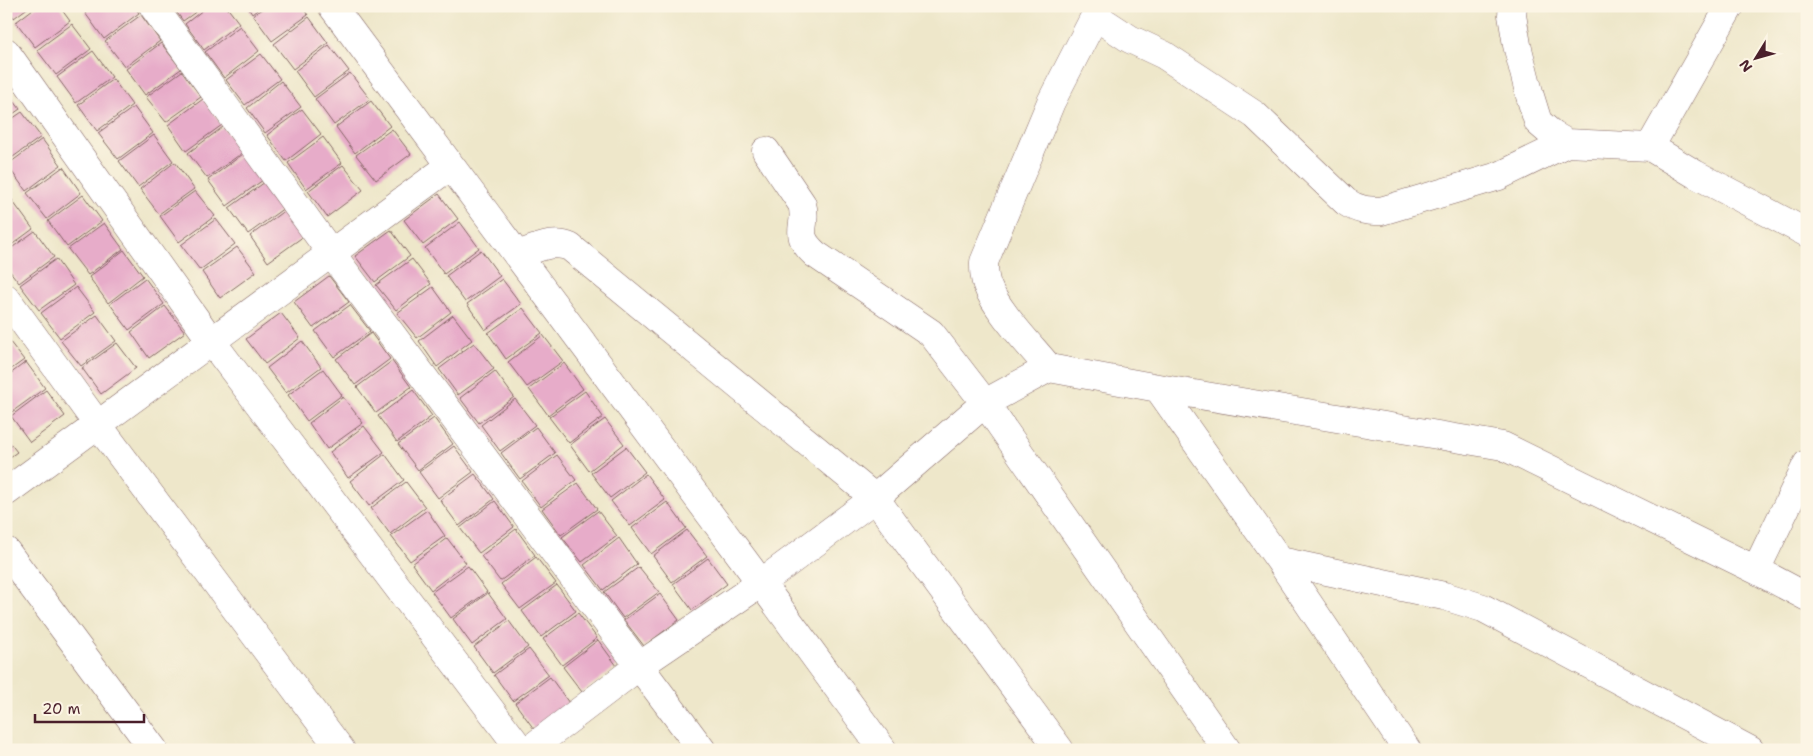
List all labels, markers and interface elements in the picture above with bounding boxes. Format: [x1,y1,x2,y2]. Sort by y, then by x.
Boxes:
north arrow [1730,32,1780,82]
text: N [1735,56,1756,76]
scale bar [35,691,144,723]
text: 20 m [42,699,81,719]

